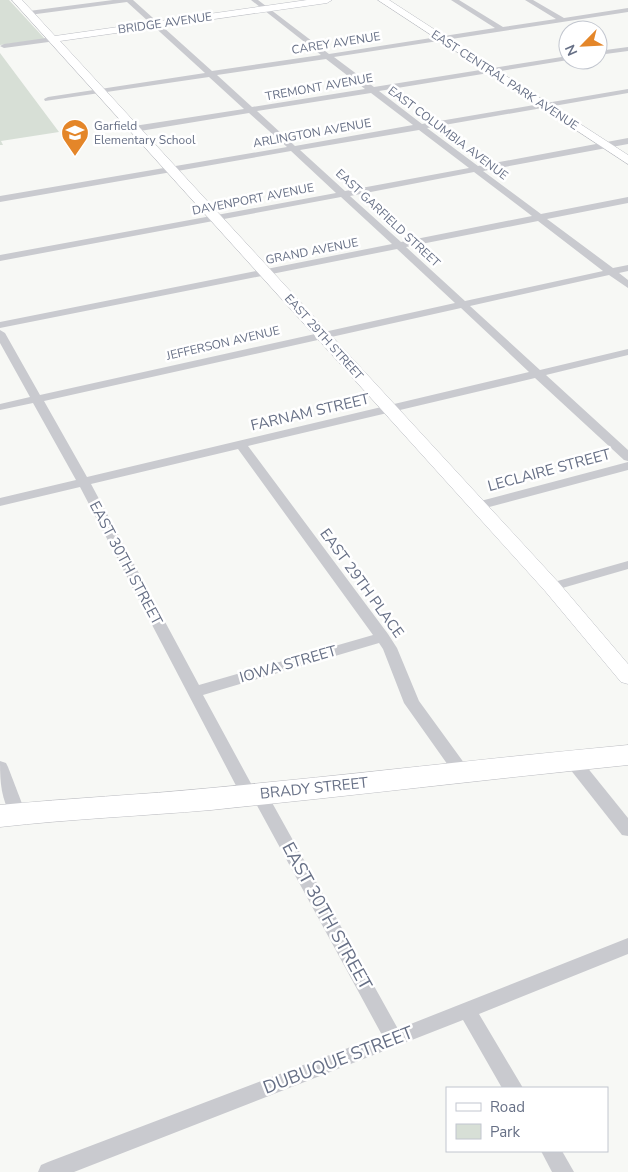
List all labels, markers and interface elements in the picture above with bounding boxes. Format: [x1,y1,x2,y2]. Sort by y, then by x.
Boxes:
street label: BRIDGE AVENUE [117,8,213,38]
north arrow [558,20,608,70]
street label: EAST CENTRAL PARK AVENUE [429,27,581,133]
street label: CAREY AVENUE [290,28,382,58]
street label: TREMONT AVENUE [264,70,374,104]
street label: EAST COLUMBIA AVENUE [385,83,511,183]
street label: ARLINGTON AVENUE [252,115,372,151]
school or university icon: Garfield Elementary School [60,118,90,157]
place label: Garfield Elementary School [94,118,196,148]
street label: EAST GARFIELD STREET [332,165,444,271]
street label: DAVENPORT AVENUE [191,179,315,219]
street label: GRAND AVENUE [264,234,360,268]
street label: EAST 29TH STREET [281,291,367,384]
street label: JEFFERSON AVENUE [164,322,281,364]
street label: FARNAM STREET [249,389,371,435]
street label: LECLAIRE STREET [485,444,613,496]
street label: EAST 30TH STREET [85,497,167,629]
street label: EAST 29TH PLACE [316,524,408,642]
street label: IOWA STREET [237,641,339,687]
street label: BRADY STREET [259,772,369,804]
street label: EAST 30TH STREET [276,838,378,994]
street label: DUBUQUE STREET [259,1020,417,1100]
legend [446,1087,608,1152]
text: Road [490,1097,525,1117]
text: Park [490,1122,520,1142]

